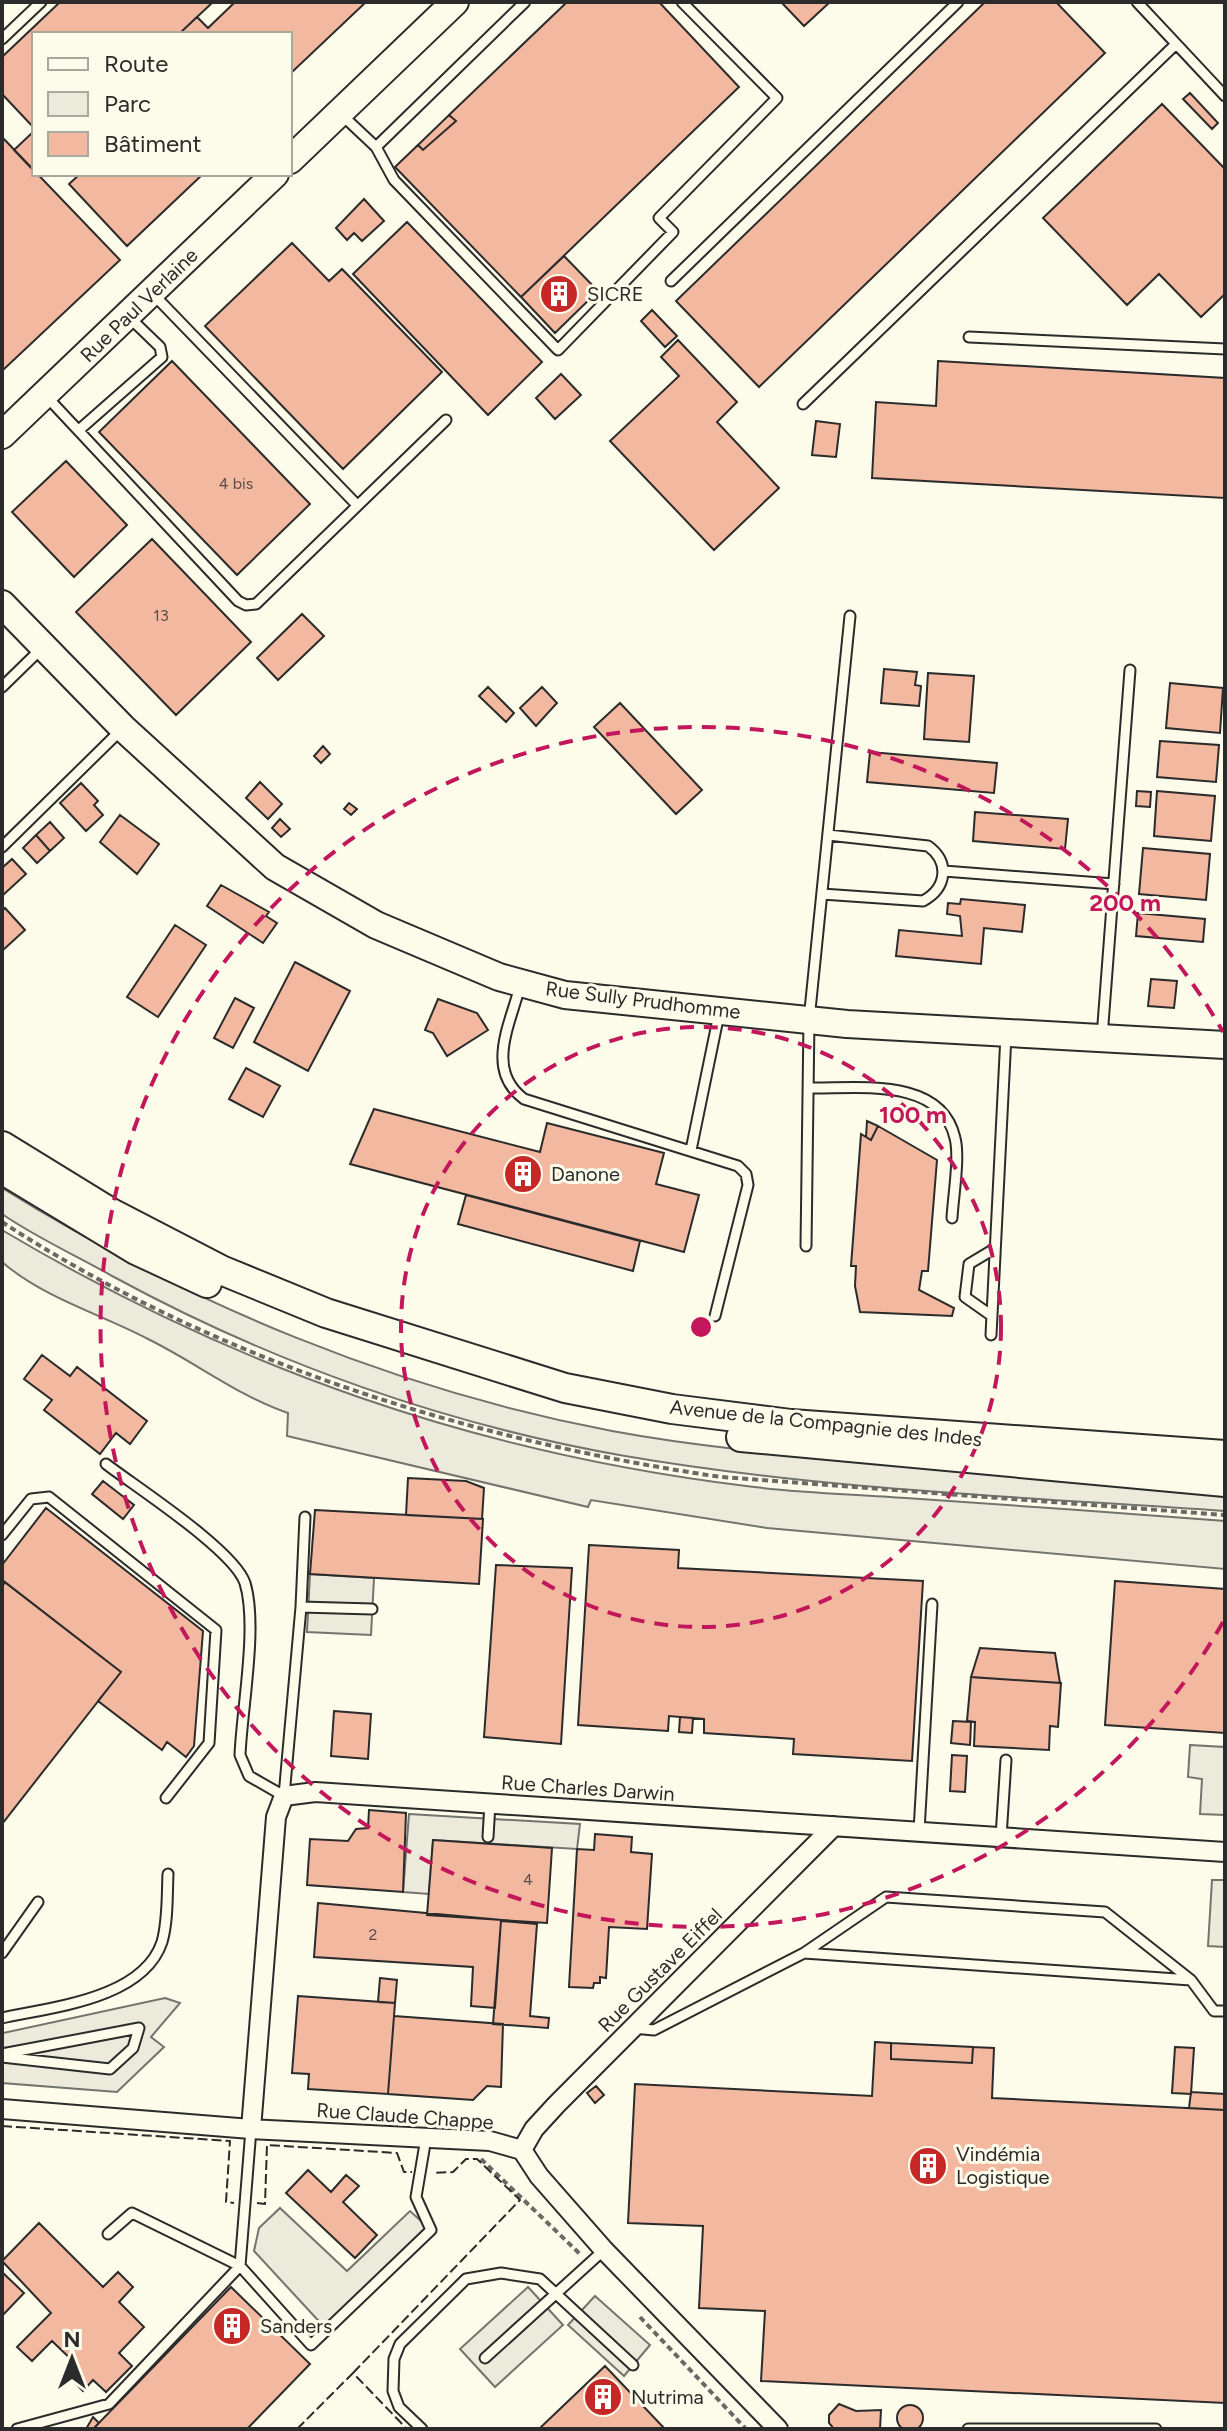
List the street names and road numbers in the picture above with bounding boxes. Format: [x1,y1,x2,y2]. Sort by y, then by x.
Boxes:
street label: Rue Paul Verlaine [75,243,203,367]
street label: Rue Sully Prudhomme [544,976,742,1024]
street label: Avenue de la Compagnie des Indes [669,1395,983,1451]
street label: Rue Charles Darwin [500,1770,676,1806]
street label: Rue Gustave Eiffel [593,1903,727,2037]
street label: Rue Claude Chappe [316,2098,495,2134]

